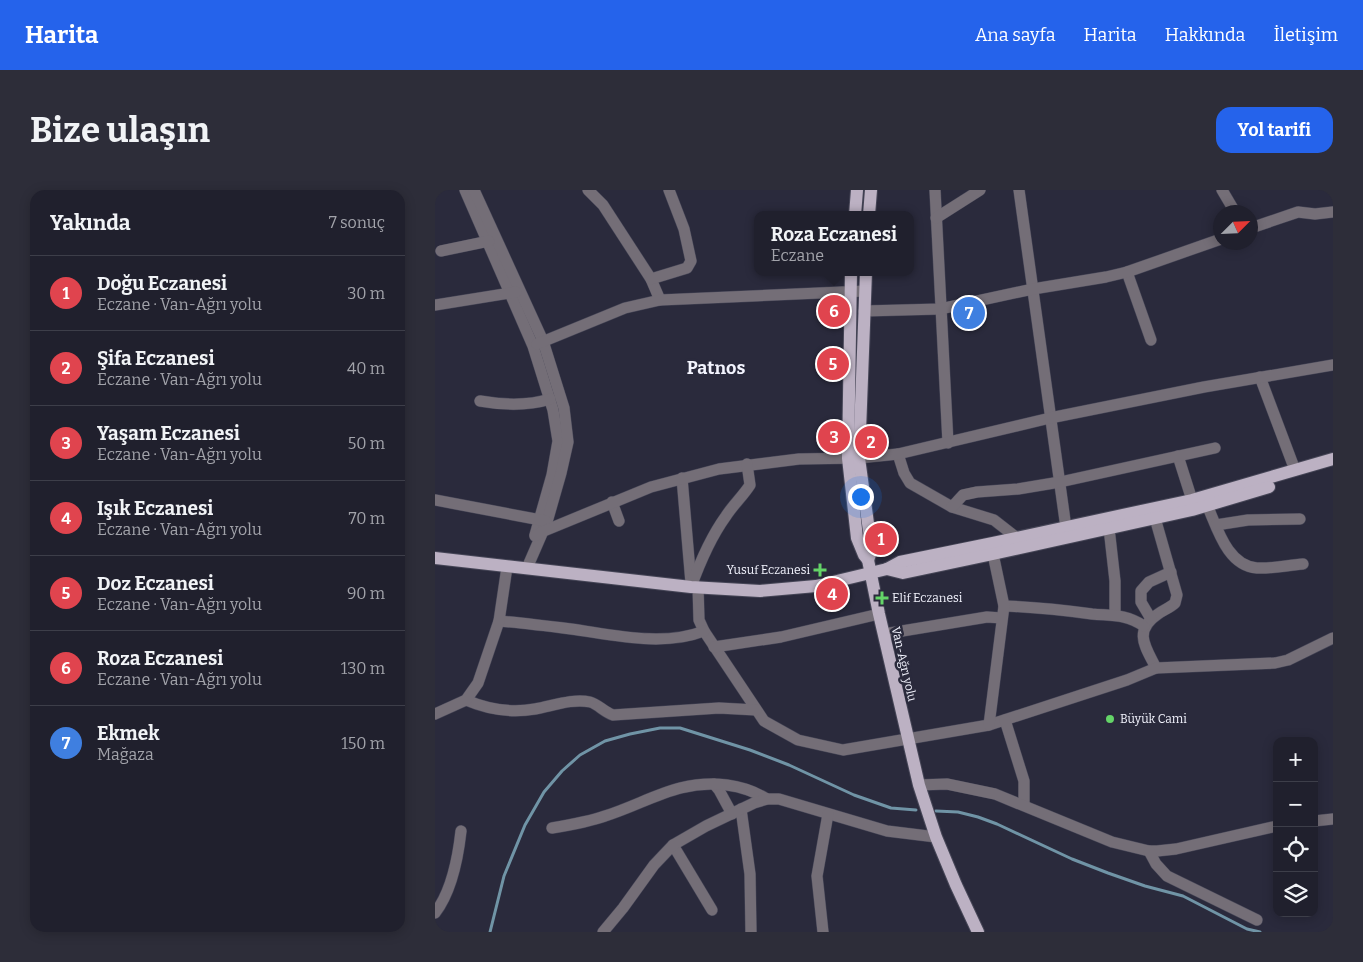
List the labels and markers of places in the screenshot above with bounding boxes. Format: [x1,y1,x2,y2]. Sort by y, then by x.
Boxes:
pin: 6 [818,292,850,330]
pin: 7 [953,294,985,332]
pin: 5 [817,345,849,383]
pin: 3 [818,418,850,456]
pin: 2 [855,423,887,461]
pin: 1 [865,520,897,558]
place label: Yusuf Eczanesi [726,563,810,577]
marker: Yusuf Eczanesi [814,564,826,576]
pin: 4 [816,575,848,613]
place label: Elif Eczanesi [892,591,963,605]
marker: Elif Eczanesi [876,592,888,604]
place label: Büyük Cami [1120,712,1187,726]
marker: Büyük Cami [1104,713,1116,725]

